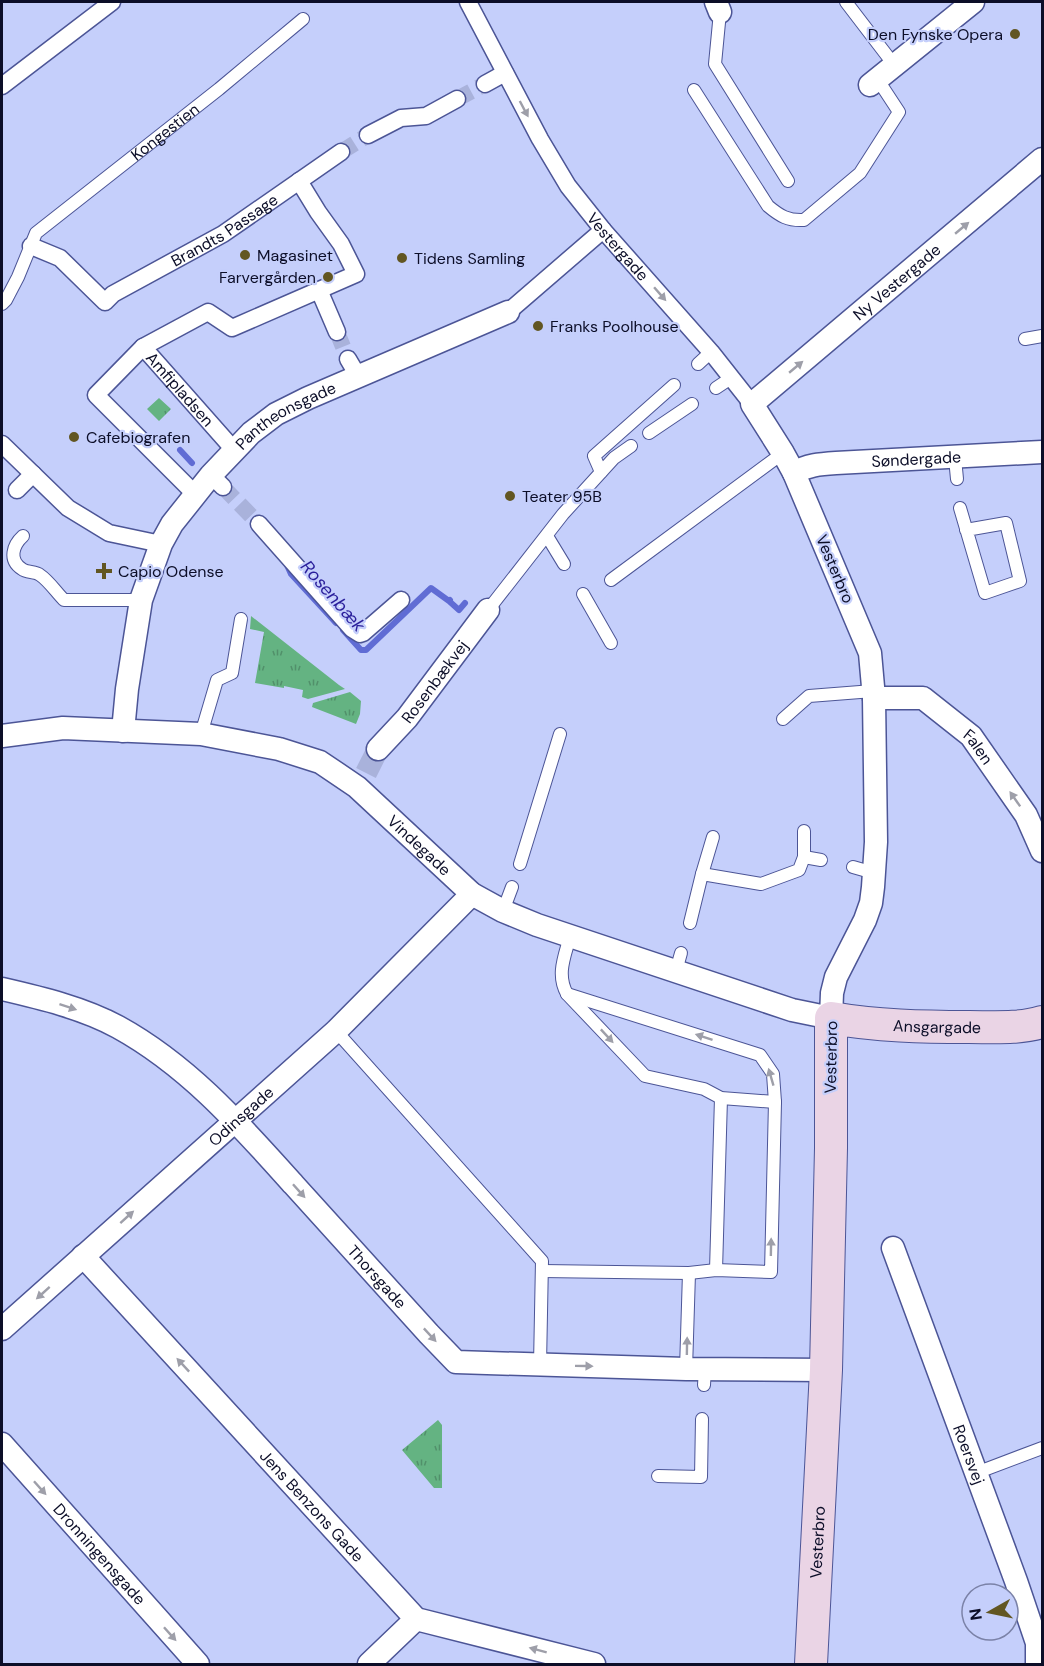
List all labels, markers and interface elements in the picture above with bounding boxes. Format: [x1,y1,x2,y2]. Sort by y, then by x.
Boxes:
place label: Den Fynske Opera [868,24,1003,45]
marker: Den Fynske Opera [1008,27,1022,41]
street label: Kongestien [126,98,203,165]
one-way arrow [519,101,529,118]
street label: Brandts Passage [167,189,282,271]
street label: Vestergade [582,208,654,285]
one-way arrow [954,222,969,234]
street label: Ny Vestergade [848,239,945,325]
place label: Magasinet [257,245,333,266]
marker: Magasinet [238,248,252,262]
place label: Tidens Samling [414,248,525,269]
marker: Tidens Samling [395,251,409,265]
place label: Farvergården [219,267,316,288]
marker: Farvergården [321,270,335,284]
one-way arrow [653,286,666,301]
place label: Franks Poolhouse [550,316,679,337]
marker: Franks Poolhouse [531,319,545,333]
street label: Amfipladsen [142,347,219,431]
one-way arrow [788,360,804,373]
street label: Pantheonsgade [231,377,339,454]
place label: Cafebiografen [86,427,190,448]
marker: Cafebiografen [67,430,81,444]
street label: Søndergade [871,446,962,472]
place label: Teater 95B [522,486,602,507]
marker: Teater 95B [503,489,517,503]
street label: Vesterbro [811,531,859,607]
water label: Rosenbæk [295,555,371,637]
place label: Capio Odense [118,561,224,582]
marker: Capio Odense [95,562,113,580]
street label: Rosenbækvej [396,636,472,727]
street label: Falen [959,724,998,768]
one-way arrow [1009,792,1021,808]
street label: Vindegade [383,810,456,880]
one-way arrow [59,1003,77,1012]
street label: Ansgargade [893,1015,981,1038]
street label: Vesterbro [820,1021,842,1093]
one-way arrow [600,1029,614,1044]
one-way arrow [695,1032,713,1041]
one-way arrow [766,1068,775,1086]
street label: Odinsgade [204,1081,278,1151]
one-way arrow [292,1183,306,1197]
one-way arrow [119,1211,134,1224]
one-way arrow [767,1238,776,1257]
street label: Thorsgade [343,1240,411,1313]
one-way arrow [35,1286,50,1300]
one-way arrow [423,1328,437,1343]
one-way arrow [682,1337,692,1356]
one-way arrow [177,1358,190,1373]
one-way arrow [575,1361,594,1371]
street label: Roersvej [949,1422,990,1487]
street label: Jens Benzons Gade [255,1445,369,1566]
one-way arrow [33,1480,46,1495]
street label: Dronningensgade [49,1499,151,1609]
street label: Vesterbro [805,1505,830,1579]
north arrow [960,1582,1020,1642]
text: N [964,1607,987,1622]
one-way arrow [163,1626,177,1641]
one-way arrow [529,1644,547,1654]

